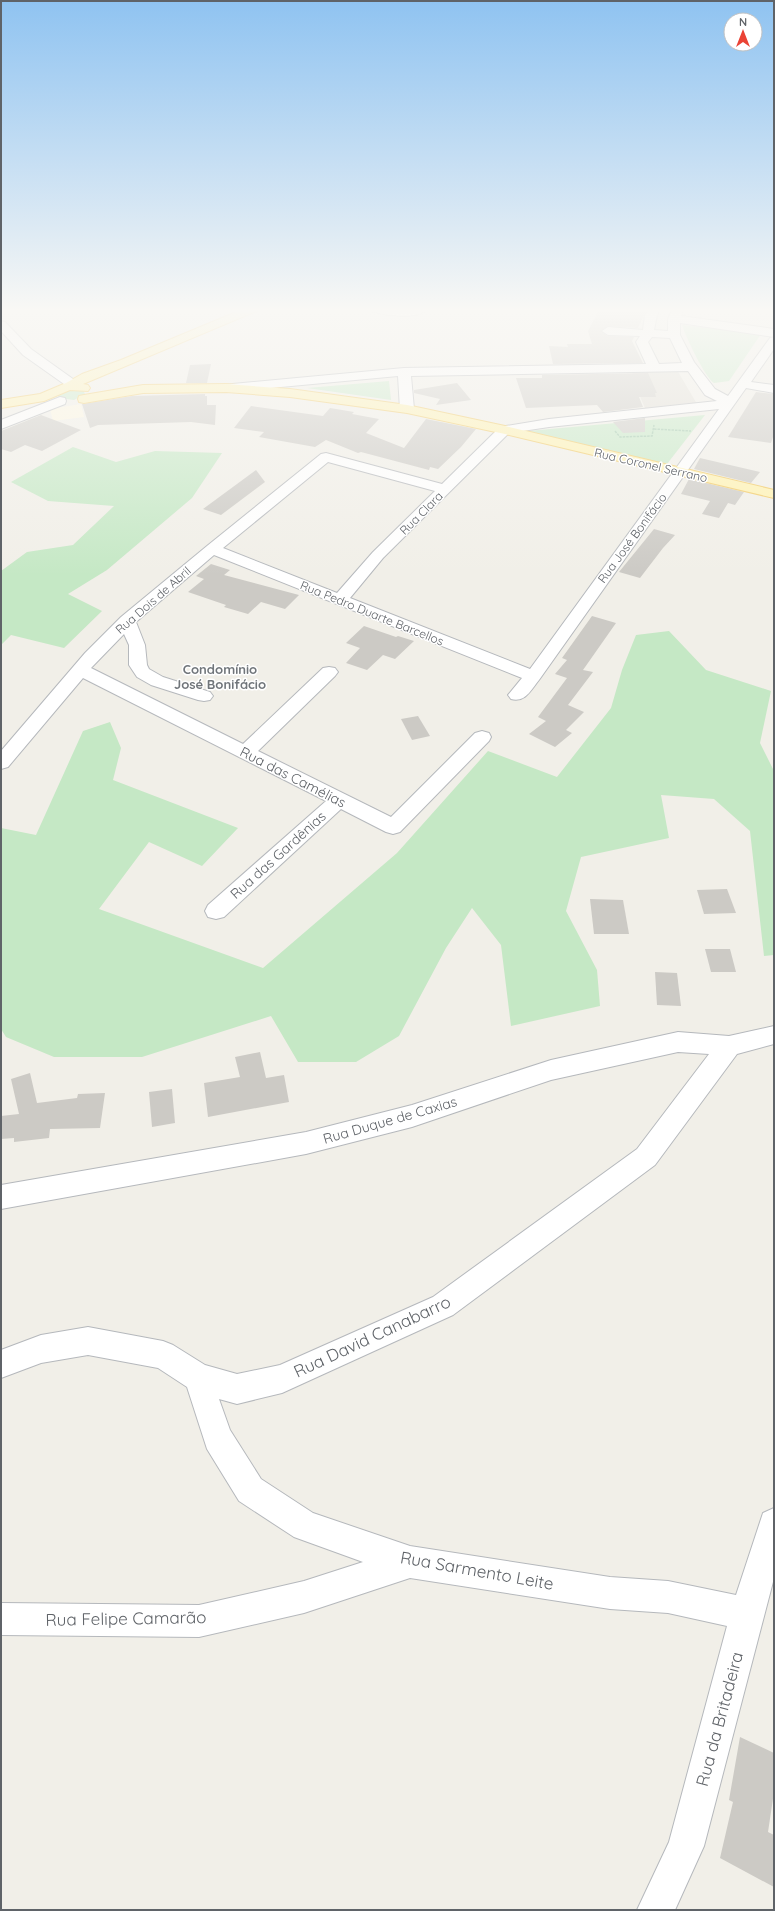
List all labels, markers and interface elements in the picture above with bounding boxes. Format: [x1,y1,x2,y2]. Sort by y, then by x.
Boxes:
north arrow [723,12,763,52]
text: N [739,15,747,29]
street label: Rua Coronel Serrano [593,445,709,485]
street label: Rua Clara [396,488,446,538]
street label: Rua José Bonifácio [594,490,670,586]
street label: Rua Dois de Abril [112,563,194,637]
street label: Rua Pedro Duarte Barcellos [298,577,446,649]
district label: Condomínio José Bonifácio [174,661,266,692]
street label: Rua das Camélias [237,743,349,811]
street label: Rua das Gardênias [226,807,330,903]
street label: Rua Duque de Caxias [321,1092,459,1148]
street label: Rua David Canabarro [290,1290,454,1382]
street label: Rua Sarmento Leite [399,1546,555,1594]
street label: Rua Felipe Camarão [45,1606,207,1630]
street label: Rua da Britadeira [691,1649,747,1789]

